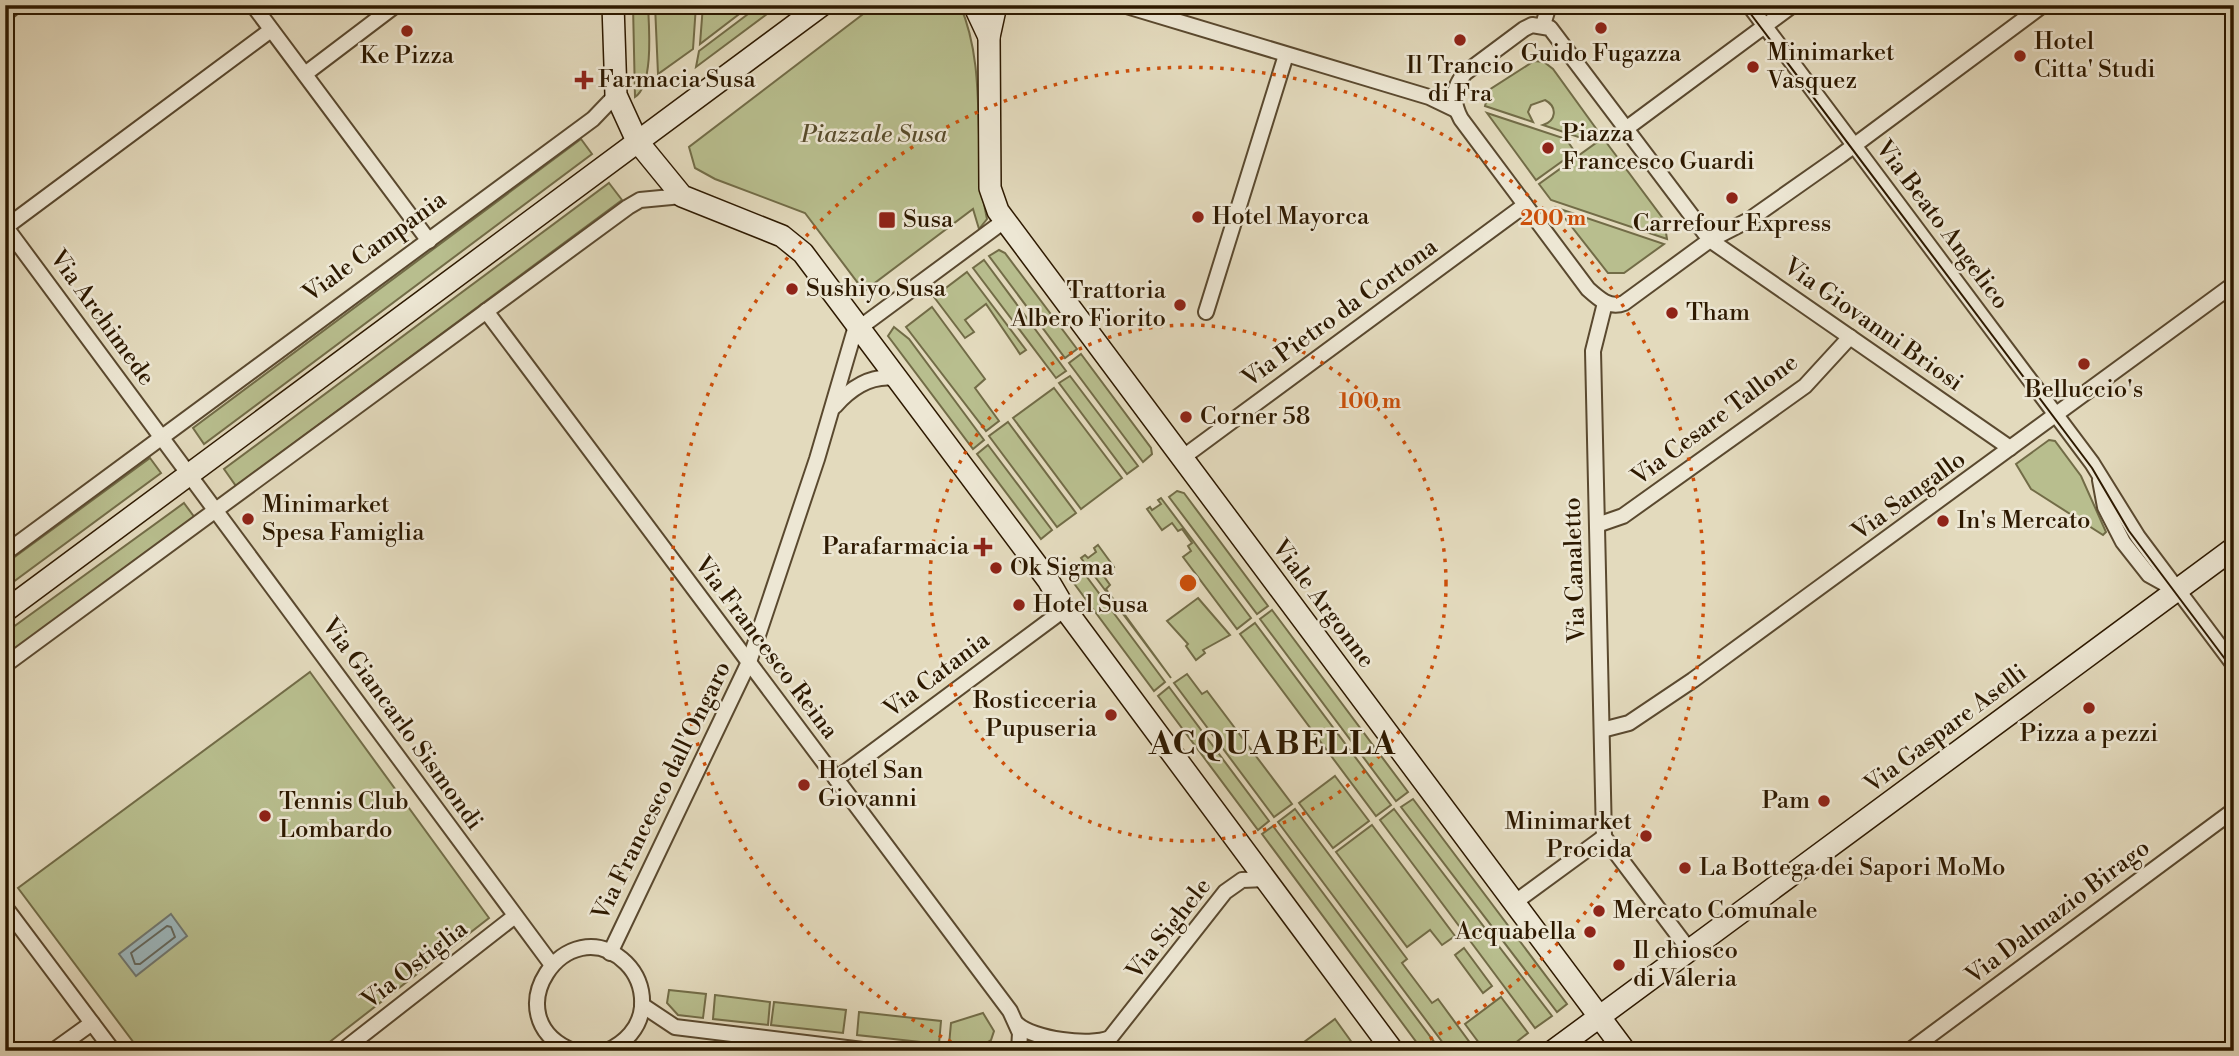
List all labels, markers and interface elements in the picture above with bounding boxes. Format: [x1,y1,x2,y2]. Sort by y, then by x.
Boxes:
marker: Guido Fugazza [1593,20,1609,36]
marker: Ke Pizza [399,23,415,39]
place label: Hotel Citta' Studi [2034,27,2156,85]
marker: Il Trancio di Fra [1452,32,1468,48]
place label: Minimarket Vasquez [1766,38,1895,96]
place label: Guido Fugazza [1521,39,1682,69]
place label: Ke Pizza [360,41,455,71]
marker: Hotel Citta' Studi [2012,48,2028,64]
place label: Il Trancio di Fra [1406,51,1514,109]
marker: Minimarket Vasquez [1745,59,1761,75]
place label: Farmacia Susa [598,65,757,95]
marker: Farmacia Susa [576,72,592,88]
place label: Piazza Francesco Guardi [1562,119,1755,177]
park label: Piazzale Susa [800,120,948,150]
street label: Via Beato Angelico [1868,134,2015,316]
marker: Piazza Francesco Guardi [1540,140,1556,156]
street label: Viale Campania [297,184,453,310]
marker: Carrefour Express [1724,190,1740,206]
place label: Hotel Mayorca [1212,202,1370,232]
place label: Susa [903,205,954,235]
text: 200 m [1520,206,1586,232]
marker: Hotel Mayorca [1190,209,1206,225]
place label: Carrefour Express [1633,209,1831,239]
marker: Susa [877,210,897,230]
street label: Via Pietro da Cortona [1236,232,1444,395]
street label: Via Archimede [42,243,161,392]
street label: Via Giovanni Briosi [1777,251,1969,398]
place label: Sushiyo Susa [806,274,947,304]
place label: Trattoria Albero Fiorito [1010,276,1167,334]
marker: Sushiyo Susa [784,281,800,297]
marker: Trattoria Albero Fiorito [1172,297,1188,313]
place label: Tham [1686,298,1750,328]
marker: Tham [1664,305,1680,321]
street label: Via Cesare Tallone [1625,348,1804,493]
marker: Belluccio's [2076,356,2092,372]
place label: Belluccio's [2024,375,2143,405]
text: 100 m [1339,389,1401,415]
place label: Corner 58 [1200,402,1310,432]
marker: Corner 58 [1178,409,1194,425]
street label: Via Sangallo [1845,445,1972,548]
place label: Minimarket Spesa Famiglia [262,490,425,548]
street label: Via Canaletto [1557,497,1593,644]
place label: In's Mercato [1957,506,2091,536]
marker: Minimarket Spesa Famiglia [240,511,256,527]
marker: In's Mercato [1935,513,1951,529]
place label: Parafarmacia [822,532,970,562]
street label: Viale Argonne [1264,533,1381,674]
marker: Parafarmacia [975,539,991,555]
street label: Via Francesco Reina [687,550,845,746]
place label: Ok Sigma [1010,553,1114,583]
marker: Ok Sigma [988,560,1004,576]
centre of rings [1176,571,1200,595]
place label: Hotel Susa [1033,590,1149,620]
marker: Hotel Susa [1011,597,1027,613]
street label: Via Giancarlo Sismondi [314,611,489,836]
street label: Via Catania [877,625,997,725]
street label: Via Francesco dall'Ongaro [586,656,738,927]
street label: Via Gaspare Aselli [1858,658,2033,800]
place label: Rosticceria Pupuseria [973,686,1098,744]
marker: Pizza a pezzi [2081,700,2097,716]
marker: Rosticceria Pupuseria [1103,707,1119,723]
place label: Pizza a pezzi [2020,719,2158,749]
district label: ACQUABELLA [1148,724,1397,764]
place label: Hotel San Giovanni [818,756,923,814]
marker: Hotel San Giovanni [796,777,812,793]
place label: Pam [1762,786,1810,816]
place label: Tennis Club Lombardo [279,787,409,845]
marker: Pam [1816,793,1832,809]
place label: Minimarket Procida [1504,807,1633,865]
marker: Tennis Club Lombardo [257,808,273,824]
marker: Minimarket Procida [1638,828,1654,844]
street label: Via Dalmazio Birago [1959,833,2156,992]
place label: La Bottega dei Sapori MoMo [1699,853,2006,883]
marker: La Bottega dei Sapori MoMo [1677,860,1693,876]
street label: Via Sighele [1119,872,1218,987]
place label: Mercato Comunale [1613,896,1818,926]
marker: Mercato Comunale [1591,903,1607,919]
street label: Via Ostiglia [355,914,475,1016]
place label: Acquabella [1454,917,1577,947]
marker: Acquabella [1582,924,1598,940]
place label: Il chiosco di Valeria [1633,936,1738,994]
marker: Il chiosco di Valeria [1611,957,1627,973]

